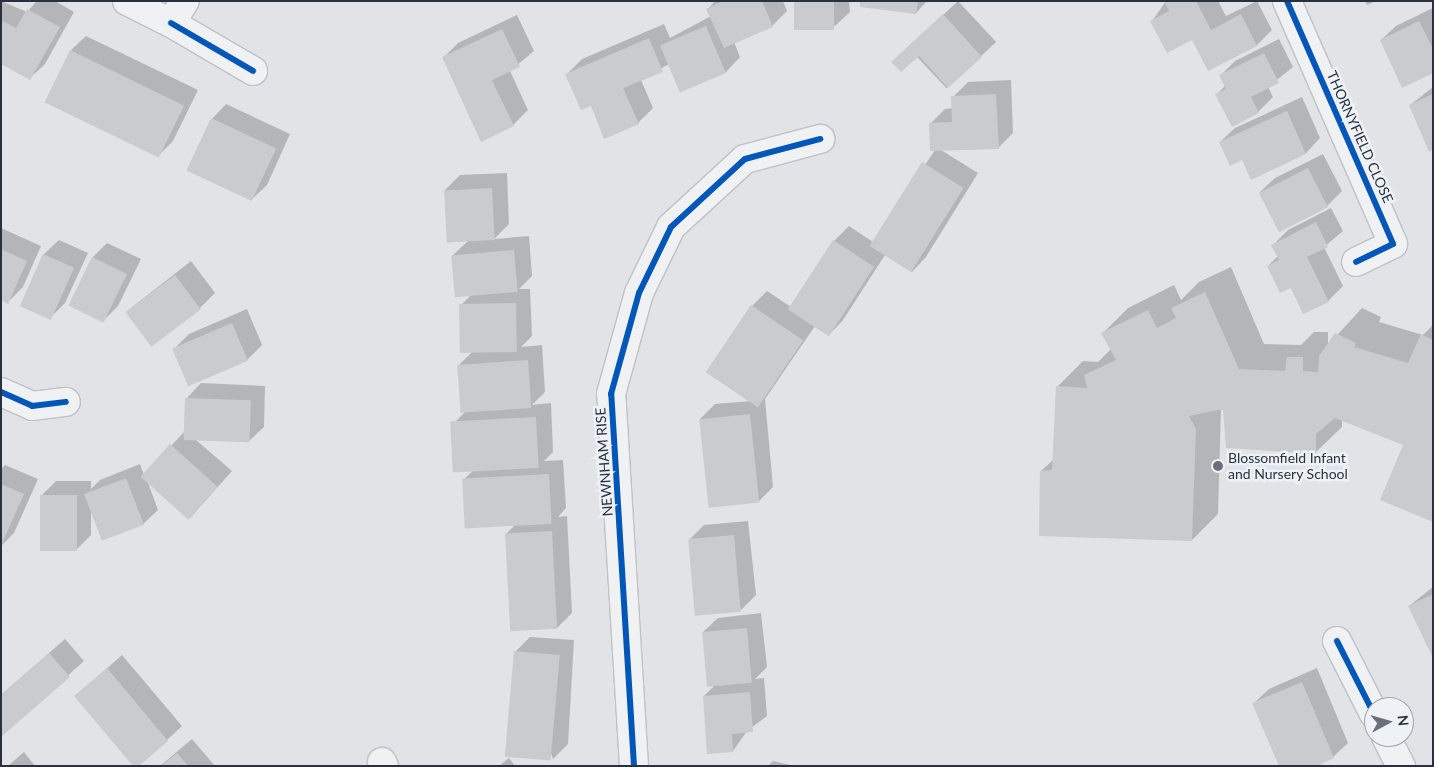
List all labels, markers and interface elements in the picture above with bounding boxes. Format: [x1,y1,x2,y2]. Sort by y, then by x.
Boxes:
street label: THORNYFIELD CLOSE [1323,68,1397,206]
street label: NEWNHAM RISE [592,407,616,517]
place label: Blossomfield Infant and Nursery School [1228,450,1348,482]
marker: Blossomfield Infant and Nursery School [1212,460,1224,472]
north arrow [1364,697,1414,747]
text: N [1394,714,1412,727]

